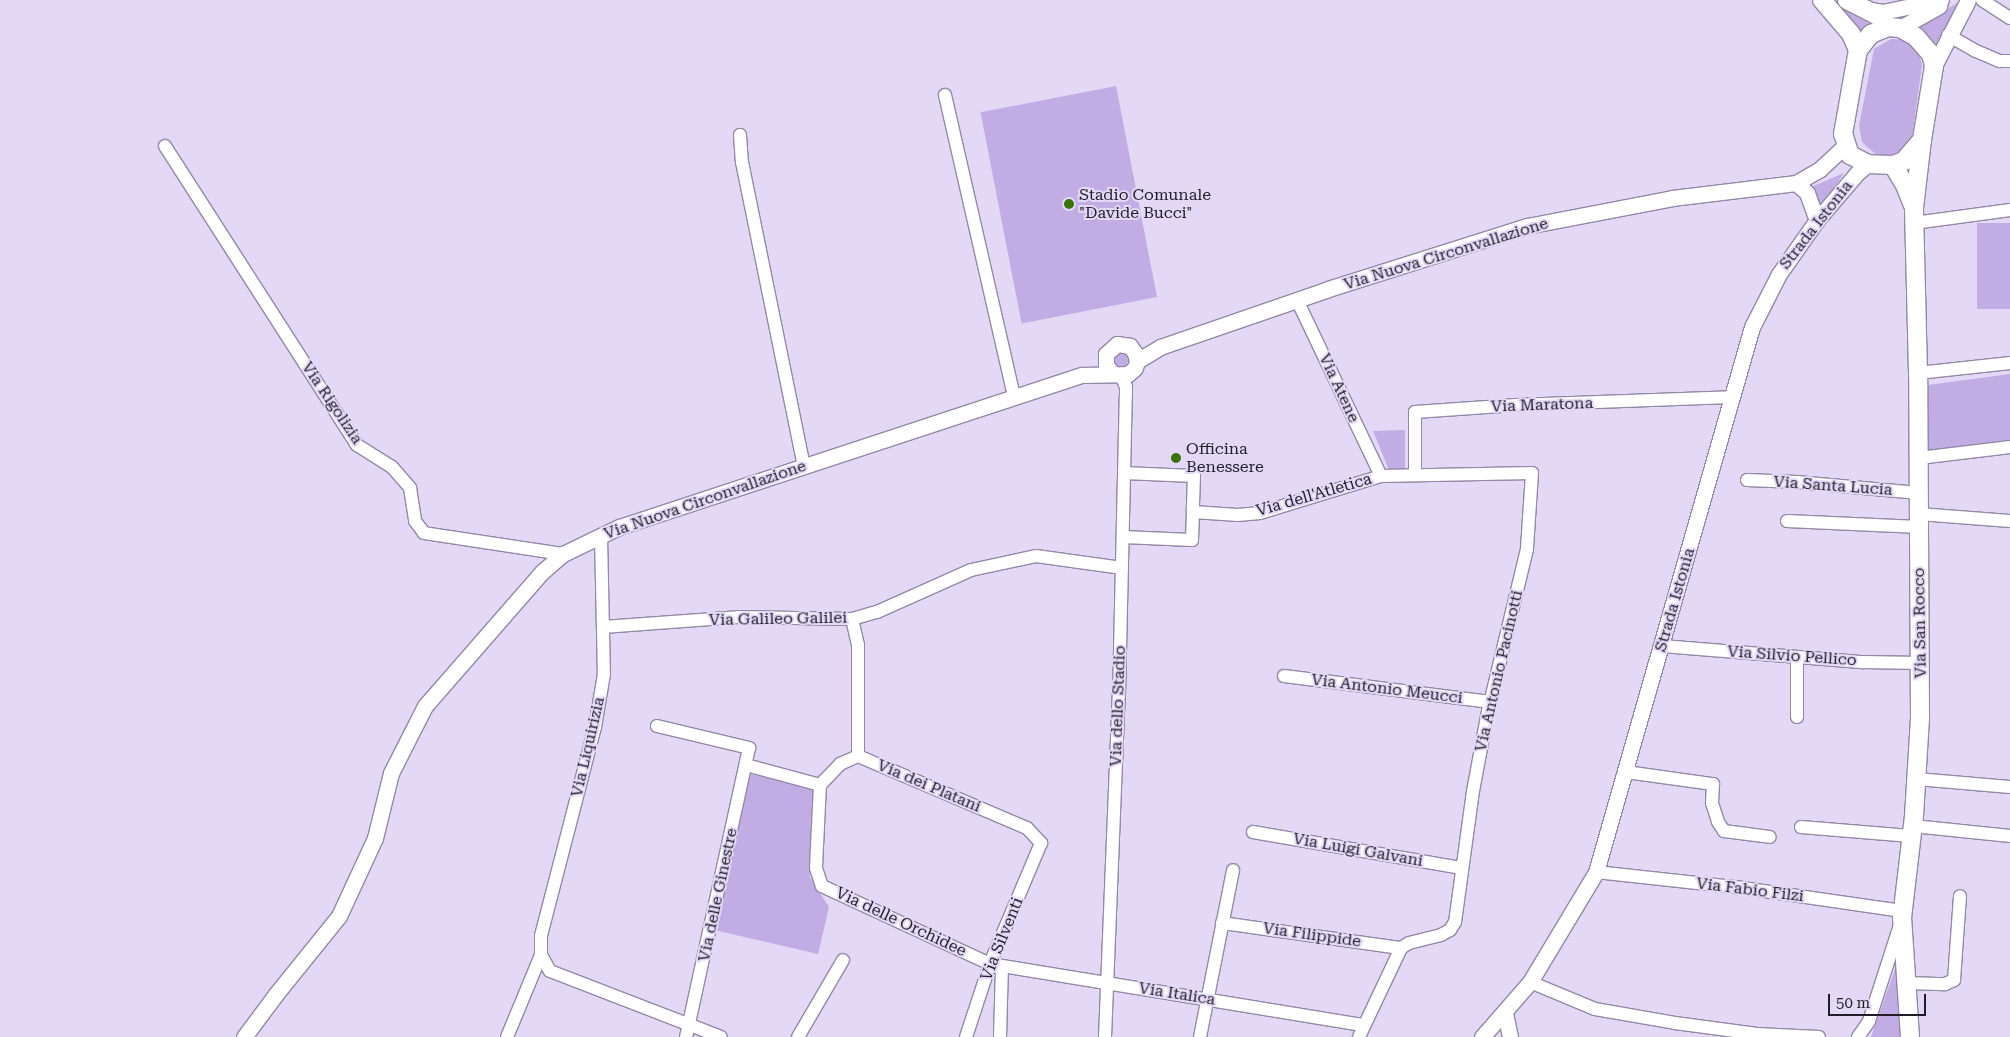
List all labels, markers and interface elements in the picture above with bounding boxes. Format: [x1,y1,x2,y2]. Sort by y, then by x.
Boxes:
street label: Strada Istonia [1775,177,1857,273]
place label: Stadio Comunale "Davide Bucci" [1079,185,1211,223]
marker: Stadio Comunale "Davide Bucci" [1063,198,1075,210]
street label: Via Nuova Circonvallazione [1342,214,1550,294]
street label: Via Atene [1315,351,1363,425]
street label: Via Rigolizia [297,358,367,448]
street label: Via Maratona [1491,394,1593,416]
place label: Officina Benessere [1186,439,1264,477]
marker: Officina Benessere [1170,452,1182,464]
street label: Via Nuova Circonvallazione [601,456,809,544]
street label: Via dell'Atletica [1254,469,1374,521]
street label: Via Santa Lucia [1773,472,1893,500]
street label: Strada Istonia [1651,546,1699,654]
street label: Via San Rocco [1909,568,1931,678]
street label: Via Antonio Pacinotti [1471,588,1527,754]
street label: Via Galileo Galilei [709,608,847,630]
street label: Via Silvio Pellico [1727,642,1857,670]
street label: Via dello Stadio [1106,645,1130,767]
street label: Via Antonio Meucci [1310,670,1464,708]
street label: Via Liquirizia [567,695,609,799]
street label: Via dei Platani [874,756,984,816]
street label: Via delle Ginestre [694,827,742,963]
street label: Via Luigi Galvani [1292,829,1424,871]
street label: Via Fabio Filzi [1695,874,1805,906]
street label: Via delle Orchidee [833,883,969,961]
street label: Via Silventi [977,895,1027,983]
street label: Via Filippide [1262,919,1362,951]
street label: Via Italica [1137,978,1217,1010]
scale bar [1830,984,1928,1016]
text: 50 m [1836,994,1870,1012]

